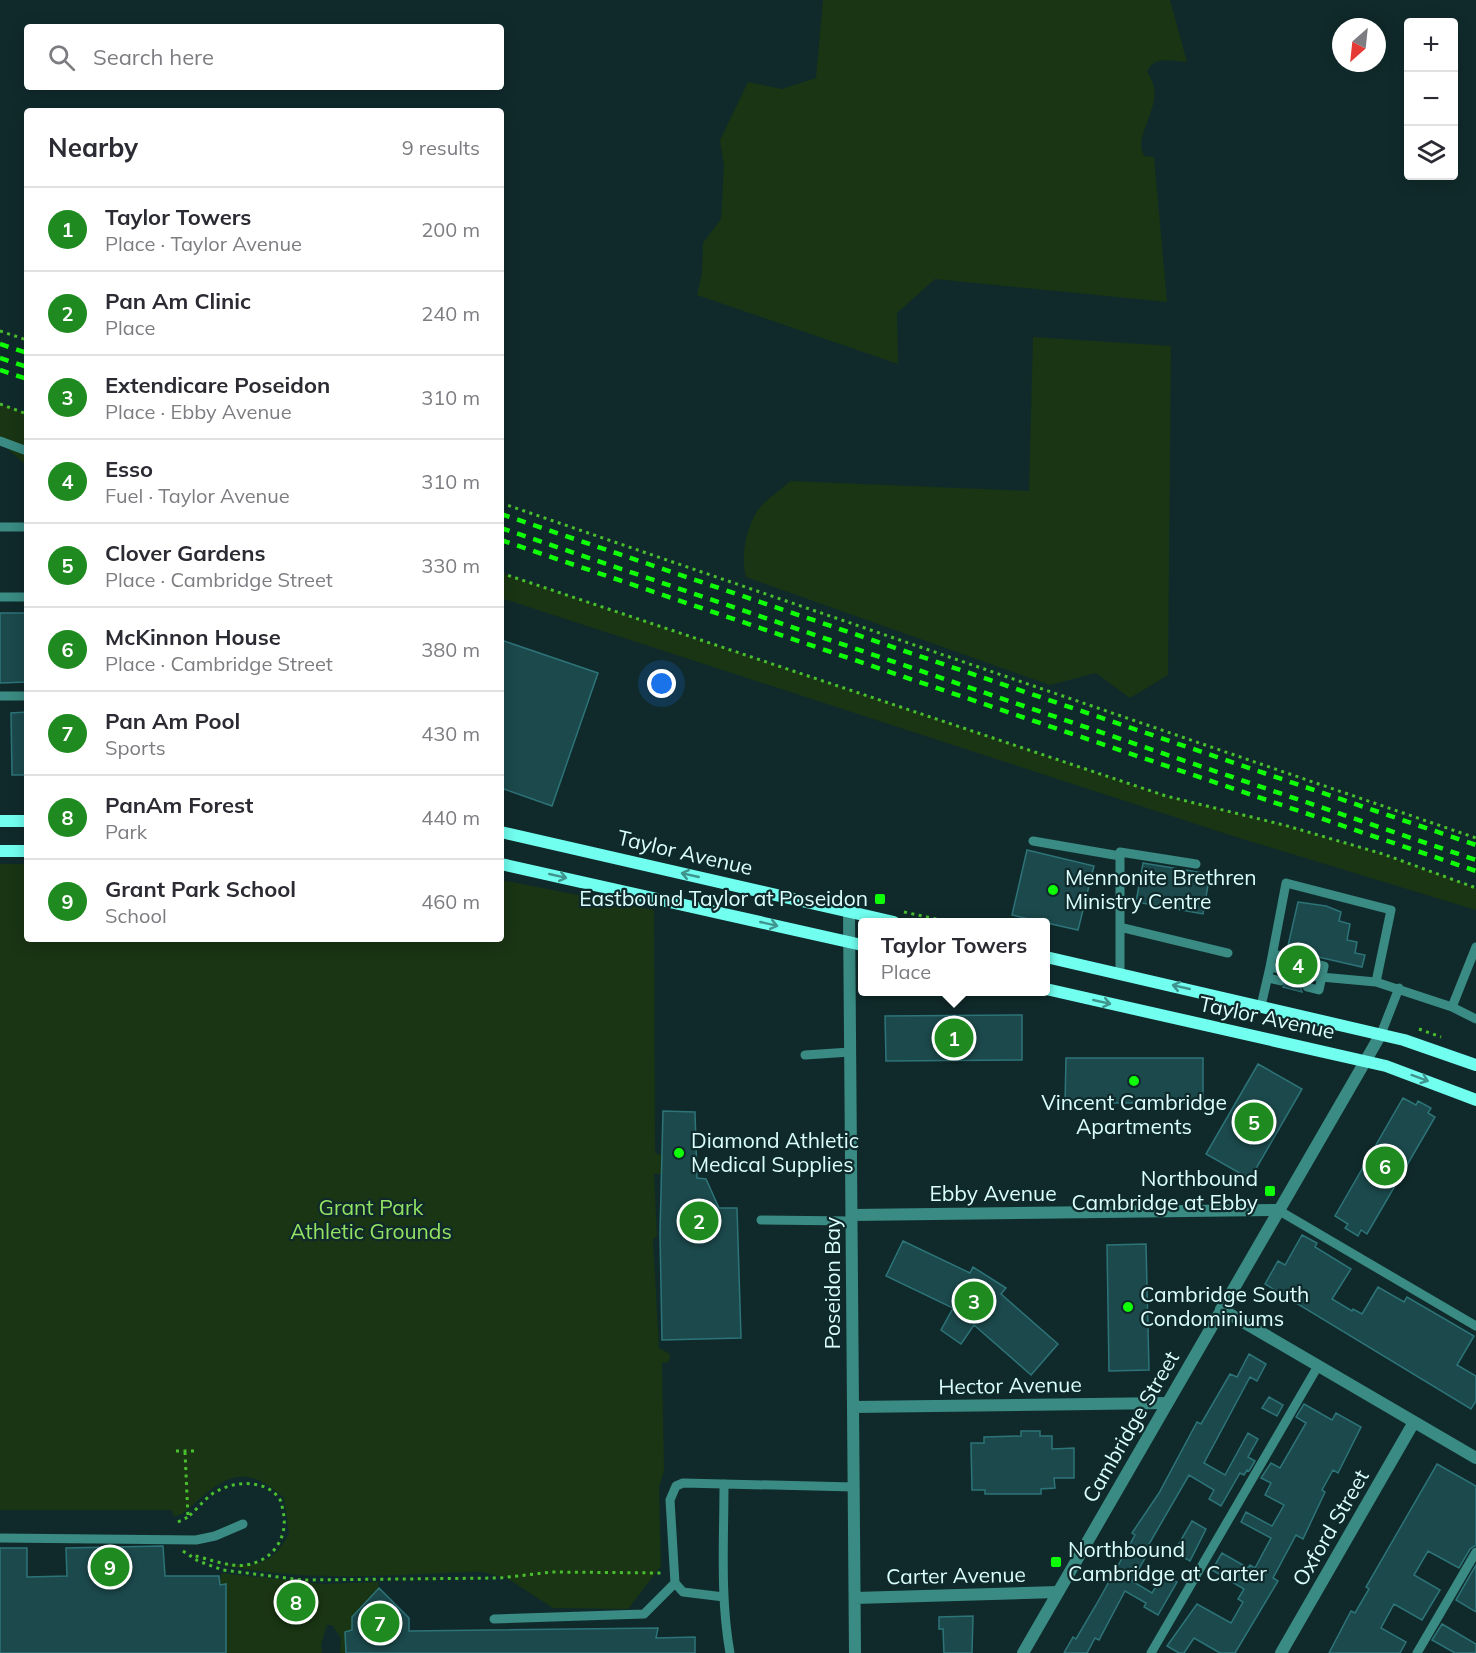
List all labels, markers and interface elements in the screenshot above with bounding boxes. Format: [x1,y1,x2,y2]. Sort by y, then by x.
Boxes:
north arrow [1332,18,1386,72]
map controls [1404,18,1458,180]
button: + [1404,18,1458,72]
search box [24,24,504,90]
icon: search [45,41,78,74]
text: Search here [93,43,214,71]
button: − [1404,72,1458,126]
button: layers [1404,126,1458,180]
text: Nearby [48,131,138,164]
text: 9 results [402,135,480,160]
text: Taylor Towers [105,203,251,231]
text: 1 [62,217,74,242]
text: 200 m [421,217,480,242]
text: Place · Taylor Avenue [105,231,302,256]
text: Pan Am Clinic [105,287,251,315]
text: 2 [62,301,74,326]
text: 240 m [421,301,480,326]
text: Place [105,315,155,340]
text: Extendicare Poseidon [105,371,330,399]
text: 3 [62,385,74,410]
text: 310 m [421,385,480,410]
text: Place · Ebby Avenue [105,399,292,424]
text: Esso [105,455,153,483]
text: 4 [62,469,74,494]
text: 310 m [421,469,480,494]
text: Fuel · Taylor Avenue [105,483,290,508]
text: Clover Gardens [105,539,265,567]
text: 5 [62,553,74,578]
text: 330 m [421,553,480,578]
text: Place · Cambridge Street [105,567,333,592]
text: McKinnon House [105,623,281,651]
text: 6 [62,637,74,662]
text: 380 m [421,637,480,662]
text: Place · Cambridge Street [105,651,333,676]
your location [647,669,676,698]
text: Pan Am Pool [105,707,240,735]
text: 7 [62,721,74,746]
text: 430 m [421,721,480,746]
text: Sports [105,735,166,760]
text: PanAm Forest [105,791,253,819]
text: 8 [62,805,74,830]
text: 440 m [421,805,480,830]
text: Park [105,819,147,844]
street label: Taylor Avenue [615,824,755,880]
place label: Mennonite Brethren Ministry Centre [1065,864,1257,914]
one-way arrow [681,868,700,880]
one-way arrow [548,871,567,882]
text: Grant Park School [105,875,296,903]
marker: Mennonite Brethren Ministry Centre [1046,883,1060,897]
place label: Eastbound Taylor at Poseidon [579,885,868,911]
text: 9 [62,889,74,914]
text: 460 m [421,889,480,914]
marker: Eastbound Taylor at Poseidon [873,892,887,906]
text: School [105,903,167,928]
one-way arrow [759,918,778,930]
popup [858,918,1050,996]
text: Taylor Towers [881,931,1027,959]
pin: 4 [1278,942,1318,988]
text: Place [881,959,931,984]
one-way arrow [1172,981,1191,993]
street label: Taylor Avenue [1197,990,1337,1044]
one-way arrow [1093,996,1112,1008]
pin: 1 [934,1016,974,1060]
marker: Vincent Cambridge Apartments [1127,1074,1141,1088]
one-way arrow [1410,1074,1429,1085]
place label: Vincent Cambridge Apartments [1041,1089,1227,1139]
pin: 5 [1234,1100,1274,1144]
place label: Diamond Athletic Medical Supplies [691,1127,859,1177]
pin: 6 [1366,1144,1404,1188]
marker: Diamond Athletic Medical Supplies [672,1146,686,1160]
place label: Northbound Cambridge at Ebby [1072,1165,1258,1215]
street label: Ebby Avenue [929,1180,1057,1206]
marker: Northbound Cambridge at Ebby [1263,1184,1277,1198]
park label: Grant Park Athletic Grounds [290,1194,452,1244]
pin: 2 [680,1198,718,1244]
street label: Poseidon Bay [819,1217,845,1349]
pin: 3 [954,1278,994,1324]
place label: Cambridge South Condominiums [1140,1281,1309,1331]
marker: Cambridge South Condominiums [1121,1300,1135,1314]
street label: Cambridge Street [1076,1346,1184,1507]
street label: Hector Avenue [938,1371,1082,1399]
street label: Oxford Street [1286,1465,1374,1590]
place label: Northbound Cambridge at Carter [1068,1536,1267,1586]
pin: 9 [90,1544,130,1590]
marker: Northbound Cambridge at Carter [1049,1555,1063,1569]
street label: Carter Avenue [886,1561,1026,1589]
pin: 8 [276,1580,316,1624]
pin: 7 [360,1600,400,1646]

